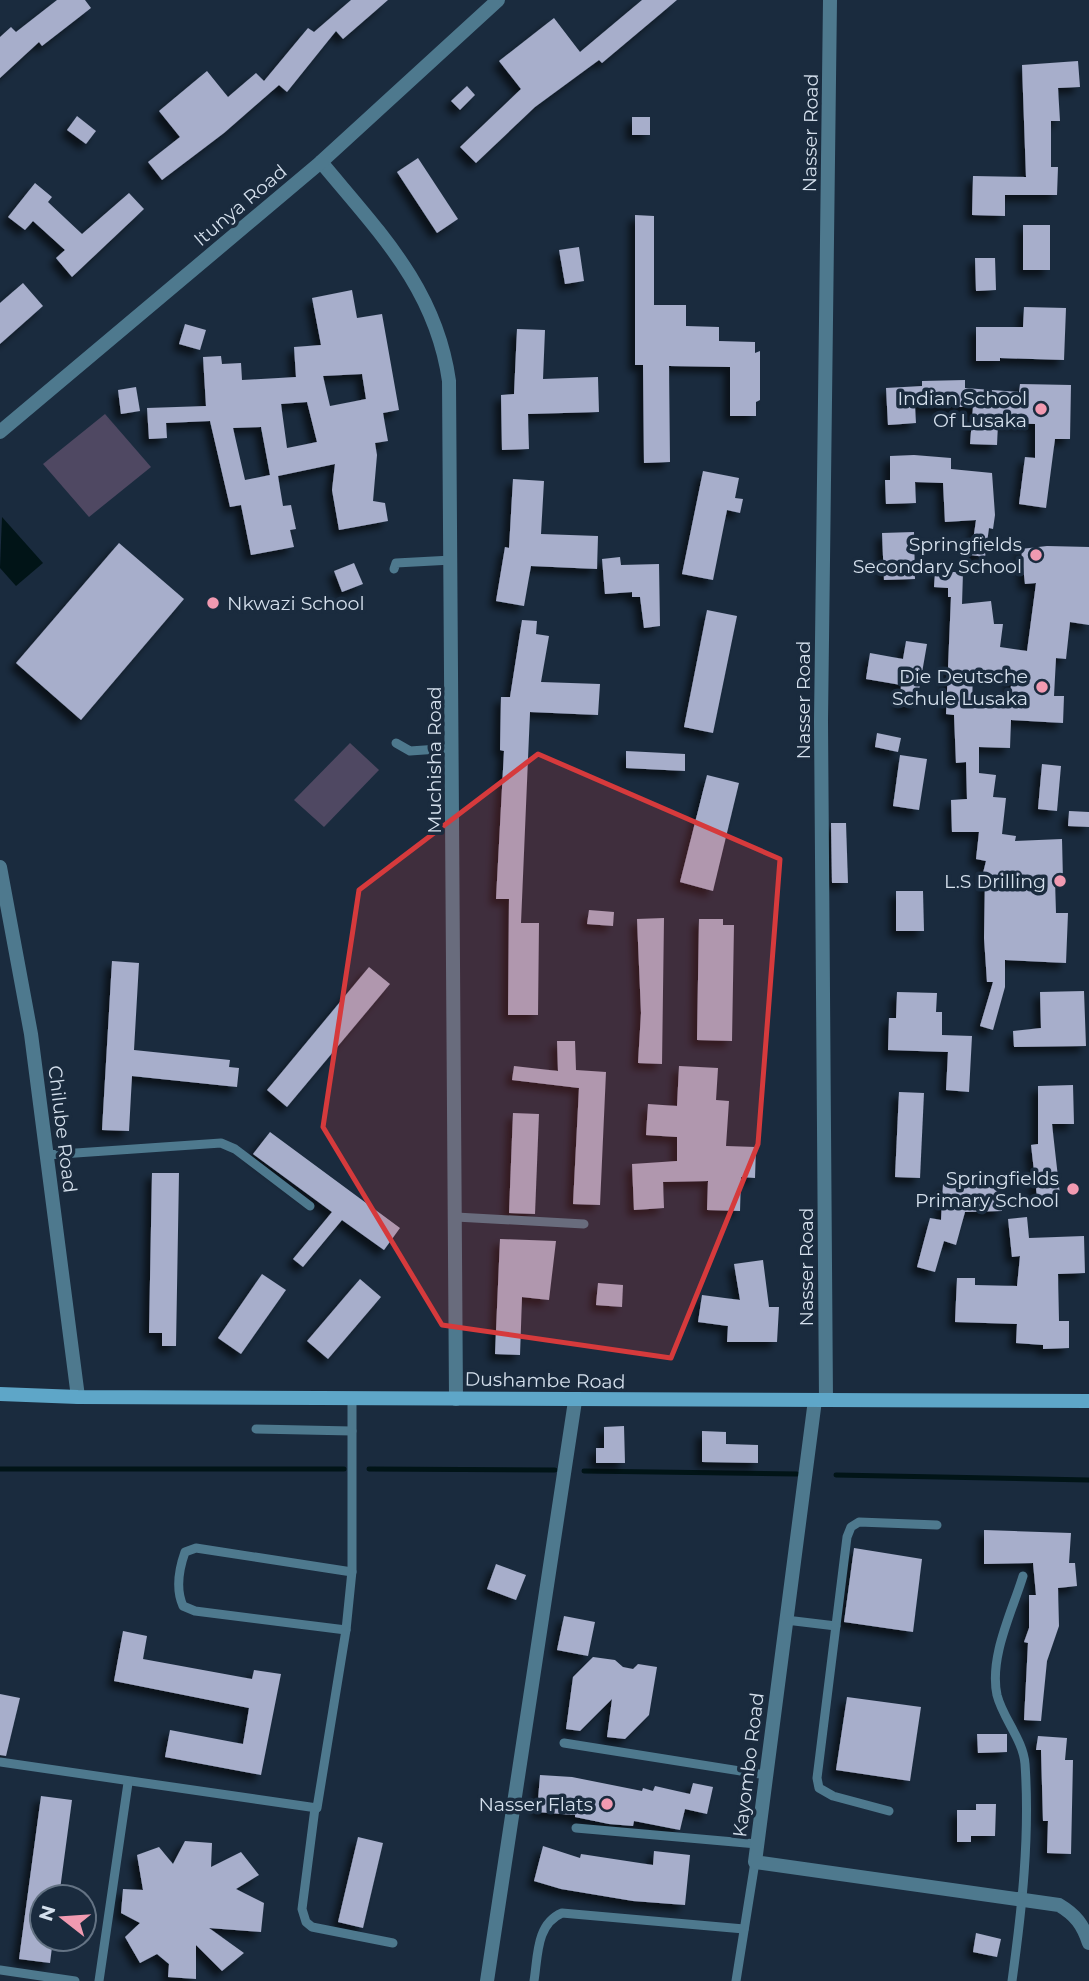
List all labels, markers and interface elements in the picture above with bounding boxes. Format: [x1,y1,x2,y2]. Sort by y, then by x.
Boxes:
street label: Nasser Road [798,73,823,193]
street label: Itunya Road [189,160,292,251]
place label: Indian School Of Lusaka [897,387,1027,432]
marker: Indian School Of Lusaka [1033,401,1049,417]
place label: Springfields Secondary School [853,533,1022,578]
marker: Springfields Secondary School [1028,547,1044,563]
place label: Nkwazi School [227,592,365,615]
marker: Nkwazi School [205,595,221,611]
street label: Nasser Road [792,641,815,759]
place label: Die Deutsche Schule Lusaka [892,665,1028,710]
marker: Die Deutsche Schule Lusaka [1034,679,1050,695]
street label: Muchisha Road [423,686,446,834]
place label: L.S Drilling [944,870,1046,893]
marker: L.S Drilling [1052,873,1068,889]
street label: Chilube Road [43,1064,82,1194]
place label: Springfields Primary School [915,1167,1059,1212]
marker: Springfields Primary School [1065,1181,1081,1197]
street label: Nasser Road [795,1208,818,1326]
street label: Dushambe Road [464,1368,626,1393]
street label: Kayombo Road [728,1691,769,1839]
place label: Nasser Flats [478,1793,593,1816]
marker: Nasser Flats [599,1796,615,1812]
north arrow [28,1883,98,1953]
text: N [34,1902,60,1924]

